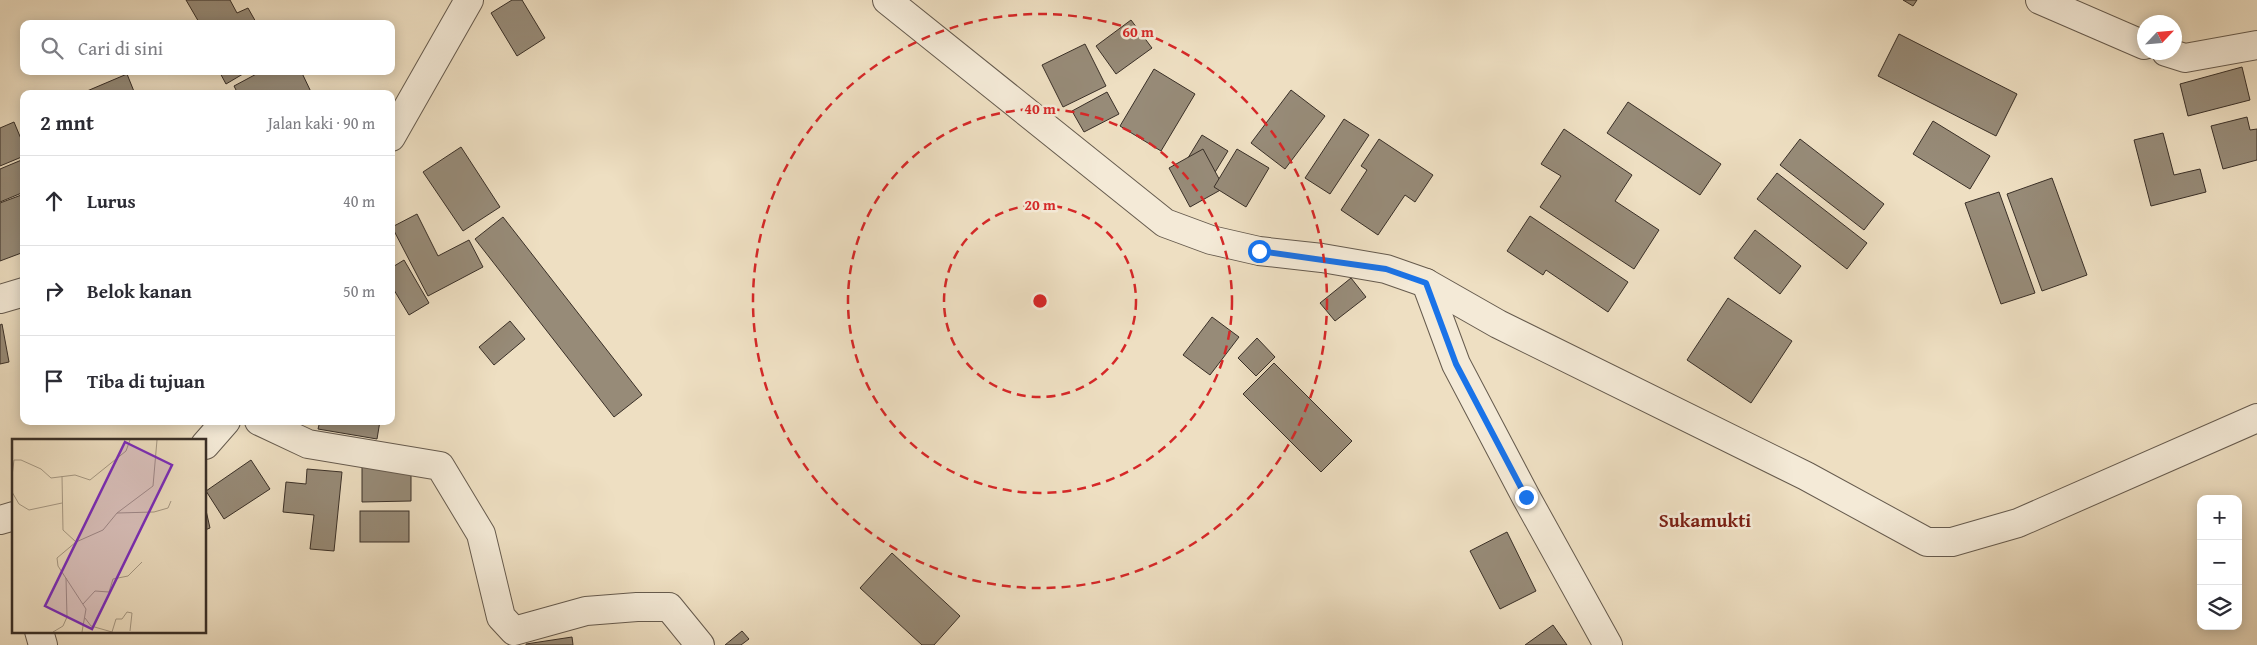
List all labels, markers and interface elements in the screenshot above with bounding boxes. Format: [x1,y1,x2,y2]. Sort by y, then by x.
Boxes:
north arrow [2137,15,2182,60]
search box [20,20,395,75]
text: 60 m [1122,21,1154,42]
icon: search [38,34,66,62]
text: Cari di sini [78,34,163,62]
text: 40 m [1024,98,1056,119]
text: 2 mnt [40,107,94,138]
text: Jalan kaki · 90 m [268,111,375,135]
icon: ahead [40,187,68,215]
text: Lurus [87,187,136,215]
text: 40 m [343,189,375,213]
text: 20 m [1024,194,1056,215]
route start [1248,240,1271,263]
icon: right [40,277,68,305]
text: Belok kanan [87,277,192,305]
text: 50 m [343,279,375,303]
centre of rings [1031,292,1049,310]
icon: arrive [40,367,68,395]
text: Tiba di tujuan [87,367,205,395]
inset map [12,439,206,632]
route end [1515,486,1538,509]
map controls [2197,495,2242,630]
button: + [2197,495,2242,540]
district label: Sukamukti [1659,506,1751,534]
button: − [2197,540,2242,585]
button: layers [2197,585,2242,630]

